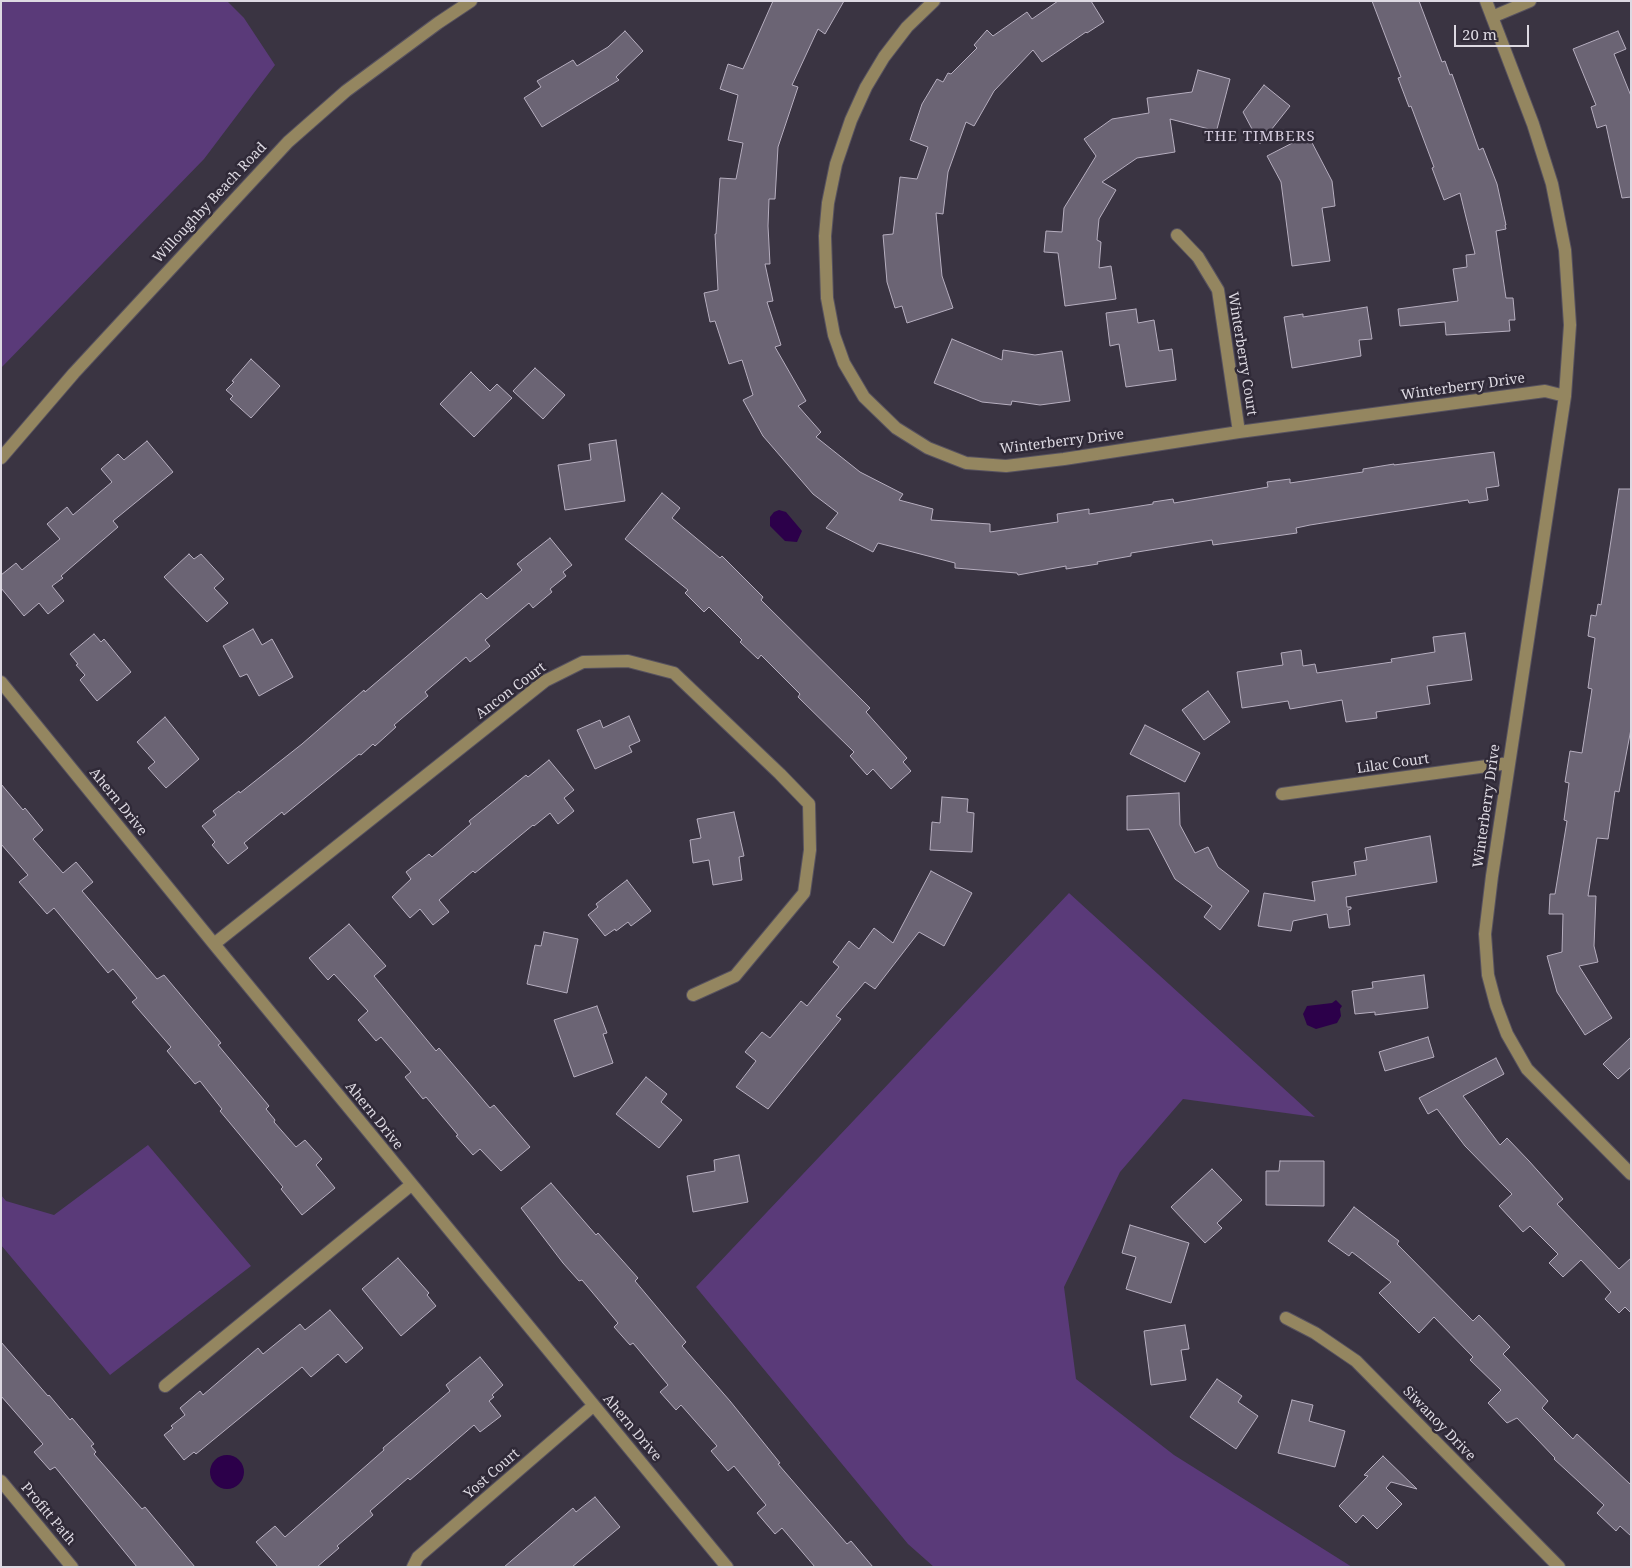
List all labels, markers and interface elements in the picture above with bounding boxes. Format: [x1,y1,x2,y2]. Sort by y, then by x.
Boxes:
scale bar [1457,15,1532,47]
text: 20 m [1462,24,1497,44]
district label: THE TIMBERS [1203,128,1317,146]
street label: Willoughby Beach Road [150,139,270,267]
street label: Winterberry Court [1224,291,1260,417]
street label: Winterberry Drive [1400,370,1526,404]
street label: Winterberry Drive [999,426,1125,458]
street label: Ancon Court [473,659,549,723]
street label: Winterberry Drive [1470,743,1504,869]
street label: Lilac Court [1356,751,1430,777]
street label: Ahern Drive [86,765,150,839]
street label: Ahern Drive [342,1079,406,1153]
street label: Siwanoy Drive [1399,1383,1479,1465]
street label: Ahern Drive [599,1391,665,1465]
street label: Yost Court [461,1445,523,1503]
street label: Profitt Path [17,1479,79,1549]

